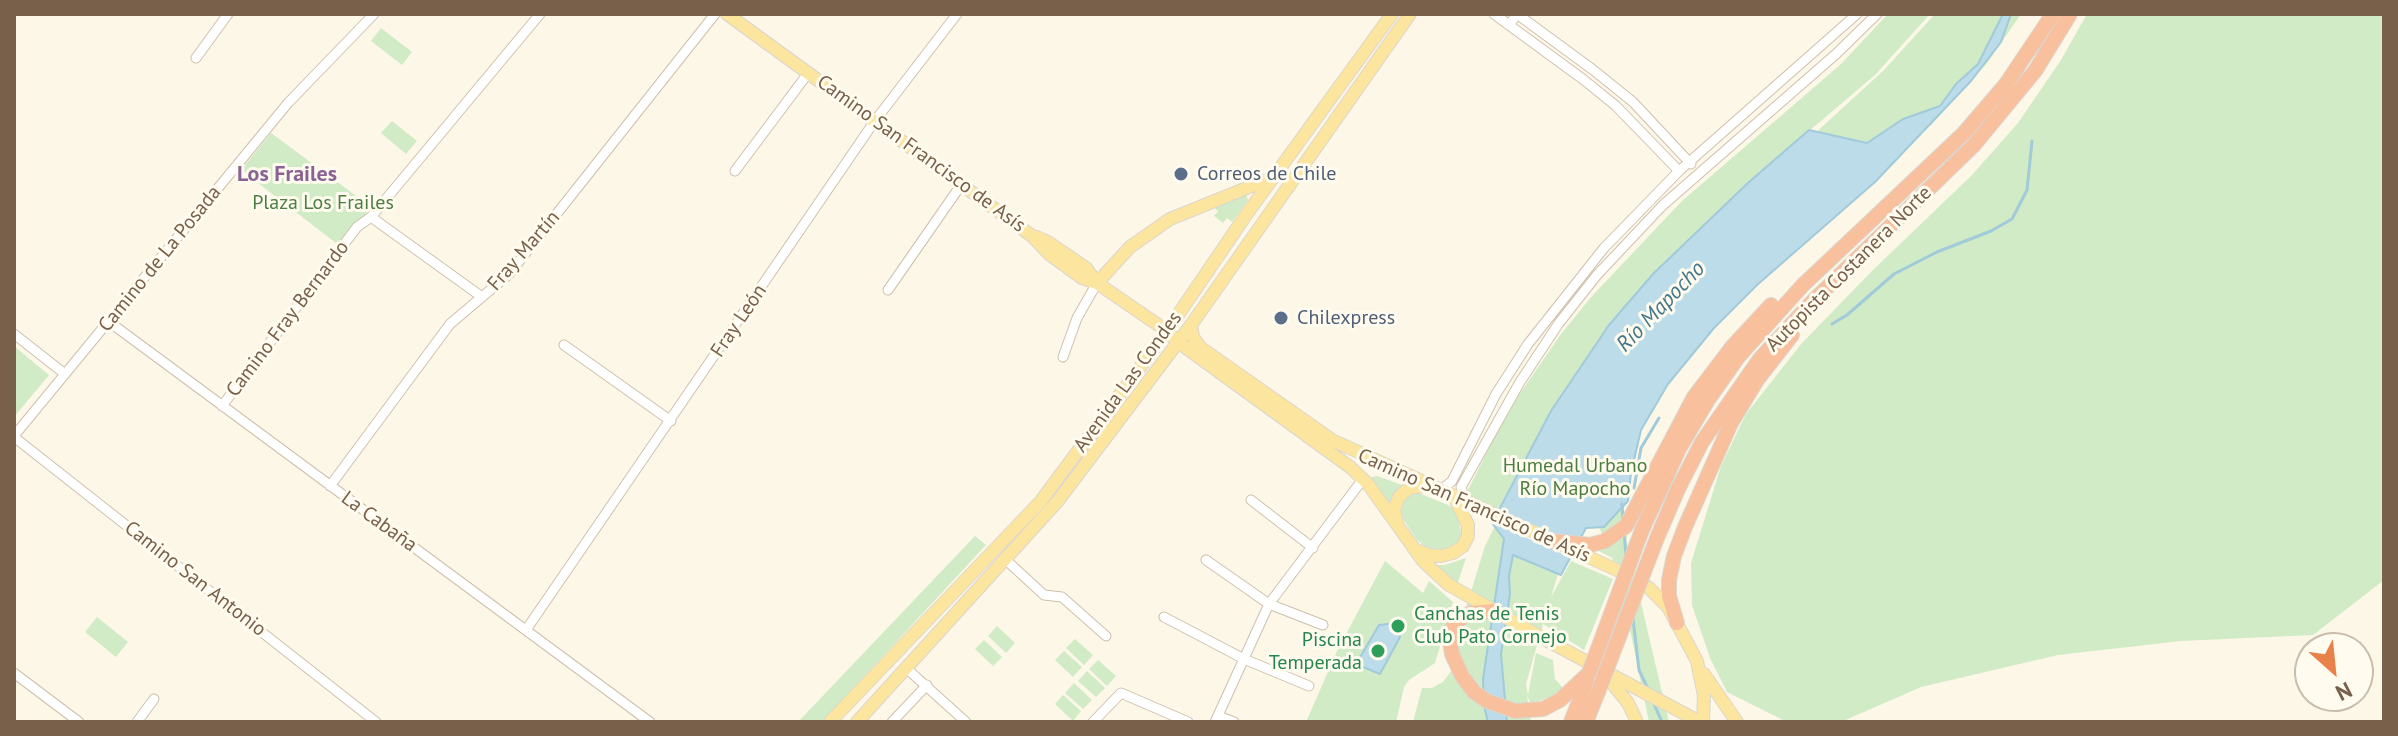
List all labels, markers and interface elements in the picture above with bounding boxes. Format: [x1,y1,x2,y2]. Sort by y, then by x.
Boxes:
street label: Camino San Francisco de Asís [812,70,1030,238]
district label: Los Frailes [237,162,337,188]
place label: Correos de Chile [1197,162,1336,186]
marker: Correos de Chile [1172,165,1190,183]
street label: Camino de La Posada [94,181,226,337]
street label: Autopista Costanera Norte [1761,181,1937,357]
park label: Plaza Los Frailes [252,191,394,215]
street label: Fray Martín [483,206,565,296]
street label: Camino Fray Bernardo [222,236,354,402]
water label: Río Mapocho [1611,256,1711,358]
street label: Fray León [706,280,772,362]
place label: Chilexpress [1297,306,1395,330]
street label: Avenida Las Condes [1069,307,1187,457]
marker: Chilexpress [1272,309,1290,327]
street label: Camino San Francisco de Asís [1354,444,1594,568]
park label: Humedal Urbano Río Mapocho [1503,454,1647,501]
street label: La Cabaña [336,486,422,558]
street label: Camino San Antonio [119,516,271,642]
place label: Canchas de Tenis Club Pato Cornejo [1414,602,1567,649]
marker: Canchas de Tenis Club Pato Cornejo [1389,617,1407,635]
place label: Piscina Temperada [1269,628,1362,675]
north arrow [2294,632,2374,712]
marker: Piscina Temperada [1369,642,1387,660]
text: N [2331,676,2357,707]

